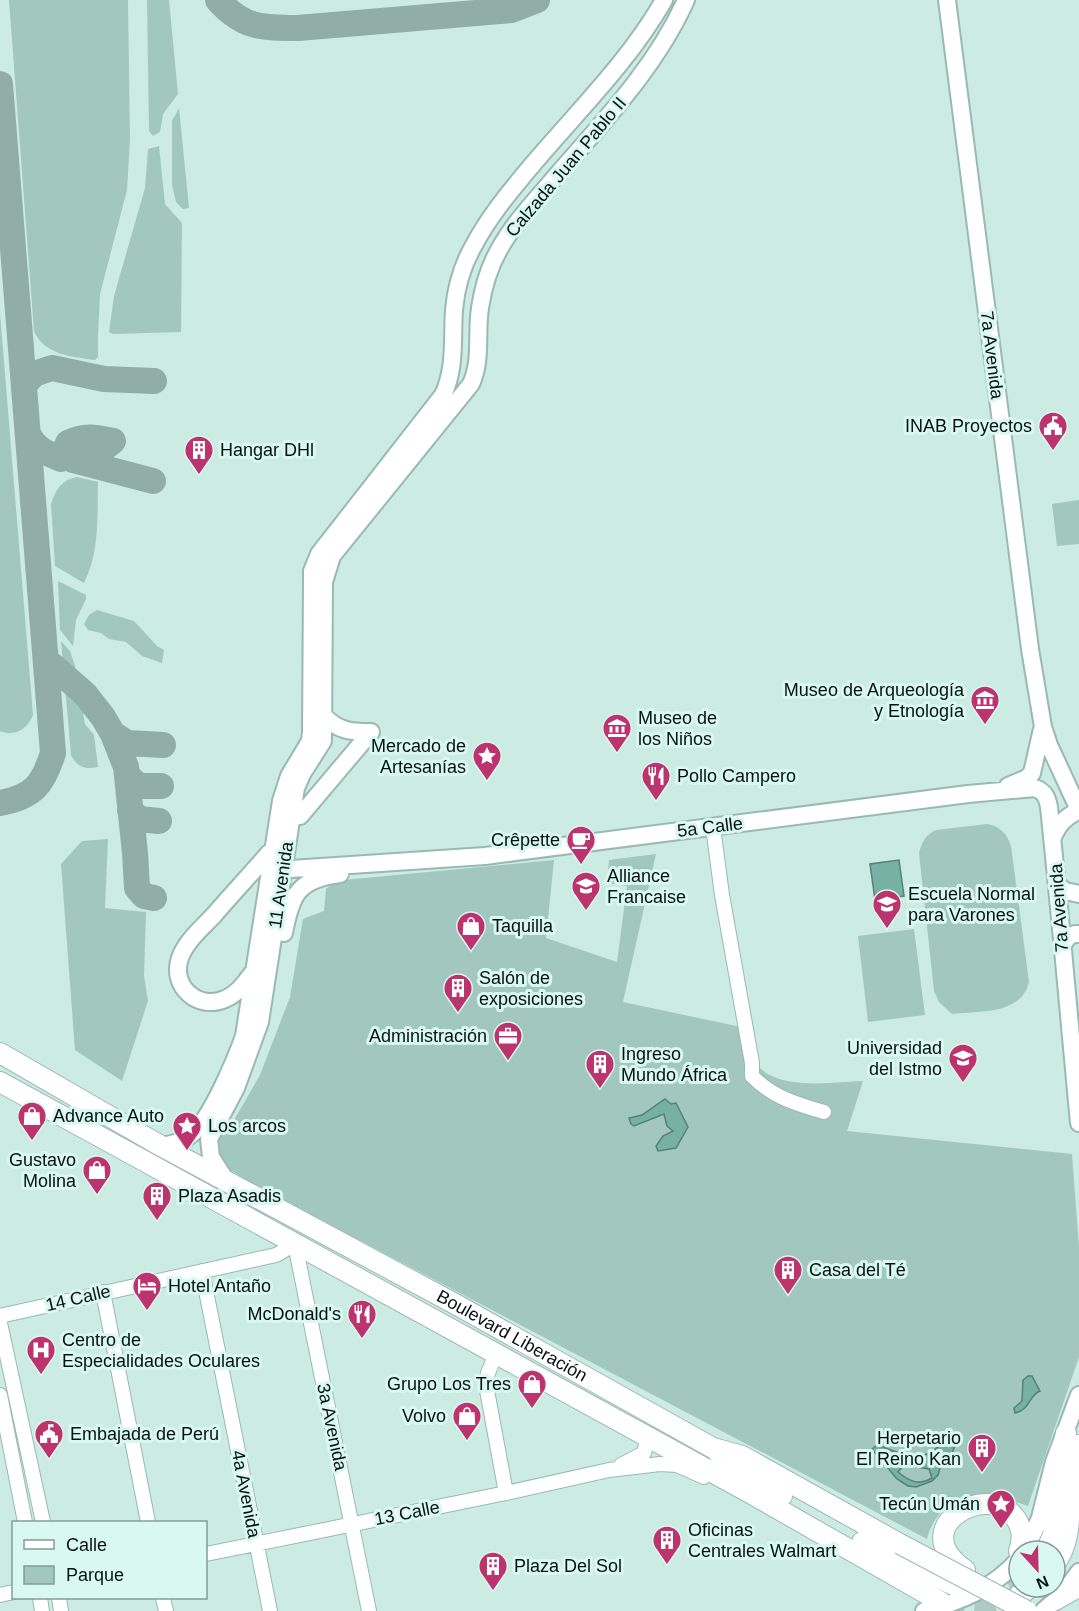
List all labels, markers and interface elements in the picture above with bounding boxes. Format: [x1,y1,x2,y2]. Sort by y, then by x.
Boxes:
street label: Calzada Juan Pablo II [502,93,630,241]
street label: 7a Avenida [977,310,1007,401]
public building icon: INAB Proyectos [1037,410,1069,452]
place label: INAB Proyectos [905,416,1032,436]
building icon: Hangar DHl [183,434,215,476]
place label: Hangar DHl [220,440,314,460]
place label: Museo de Arqueología y Etnología [784,680,965,721]
museum icon: Museo de Arqueología y Etnología [969,684,1001,726]
place label: Museo de los Niños [638,708,717,749]
museum icon: Museo de los Niños [601,712,633,754]
place label: Mercado de Artesanías [371,736,466,777]
place icon: Mercado de Artesanías [471,740,503,782]
restaurant icon: Pollo Campero [640,760,672,802]
place label: Pollo Campero [677,766,796,786]
street label: 5a Calle [676,813,744,841]
cafe icon: Crêpette [565,824,597,866]
place label: Crêpette [491,830,560,850]
street label: 11 Avenida [265,839,297,930]
street label: 7a Avenida [1046,862,1072,953]
place label: Alliance Francaise [607,866,686,907]
school or university icon: Alliance Francaise [570,870,602,912]
place label: Escuela Normal para Varones [908,884,1035,925]
school or university icon: Escuela Normal para Varones [871,888,903,930]
shop icon: Taquilla [455,910,487,952]
place label: Taquilla [492,916,554,936]
place label: Salón de exposiciones [479,968,583,1009]
building icon: Salón de exposiciones [442,972,474,1014]
office icon: Administración [492,1020,524,1062]
place label: Administración [369,1026,487,1046]
place label: Universidad del Istmo [847,1038,942,1079]
school or university icon: Universidad del Istmo [947,1042,979,1084]
place label: Ingreso Mundo África [621,1044,728,1085]
building icon: Ingreso Mundo África [584,1048,616,1090]
shop icon: Advance Auto [16,1100,48,1142]
place label: Advance Auto [53,1106,164,1126]
place icon: Los arcos [171,1110,203,1152]
place label: Los arcos [208,1116,286,1136]
place label: Gustavo Molina [9,1150,77,1191]
shop icon: Gustavo Molina [81,1154,113,1196]
building icon: Plaza Asadis [141,1180,173,1222]
place label: Plaza Asadis [178,1186,281,1206]
building icon: Casa del Té [772,1254,804,1296]
place label: Casa del Té [809,1260,906,1280]
hotel icon: Hotel Antaño [131,1270,163,1312]
place label: Hotel Antaño [168,1276,271,1296]
street label: 14 Calle [44,1281,112,1315]
street label: Boulevard Liberación [433,1286,591,1386]
restaurant icon: McDonald's [346,1298,378,1340]
place label: McDonald's [248,1304,341,1324]
place label: Centro de Especialidades Oculares [62,1330,260,1371]
hospital icon: Centro de Especialidades Oculares [25,1334,57,1376]
shop icon: Grupo Los Tres [516,1368,548,1410]
place label: Grupo Los Tres [387,1374,511,1394]
street label: 3a Avenida [313,1382,351,1473]
shop icon: Volvo [451,1400,483,1442]
place label: Volvo [402,1406,446,1426]
public building icon: Embajada de Perú [33,1418,65,1460]
place label: Embajada de Perú [70,1424,219,1444]
place label: Herpetario El Reino Kan [856,1428,961,1469]
building icon: Herpetario El Reino Kan [966,1432,998,1474]
street label: 4a Avenida [228,1449,264,1540]
place icon: Tecún Umán [985,1488,1017,1530]
place label: Tecún Umán [879,1494,980,1514]
street label: 13 Calle [373,1497,441,1529]
place label: Oficinas Centrales Walmart [688,1520,836,1561]
legend [12,1521,207,1599]
building icon: Oficinas Centrales Walmart [651,1524,683,1566]
text: Calle [66,1535,107,1555]
north arrow [1007,1539,1067,1599]
building icon: Plaza Del Sol [477,1550,509,1592]
place label: Plaza Del Sol [514,1556,622,1576]
text: Parque [66,1565,124,1585]
text: N [1034,1572,1051,1592]

